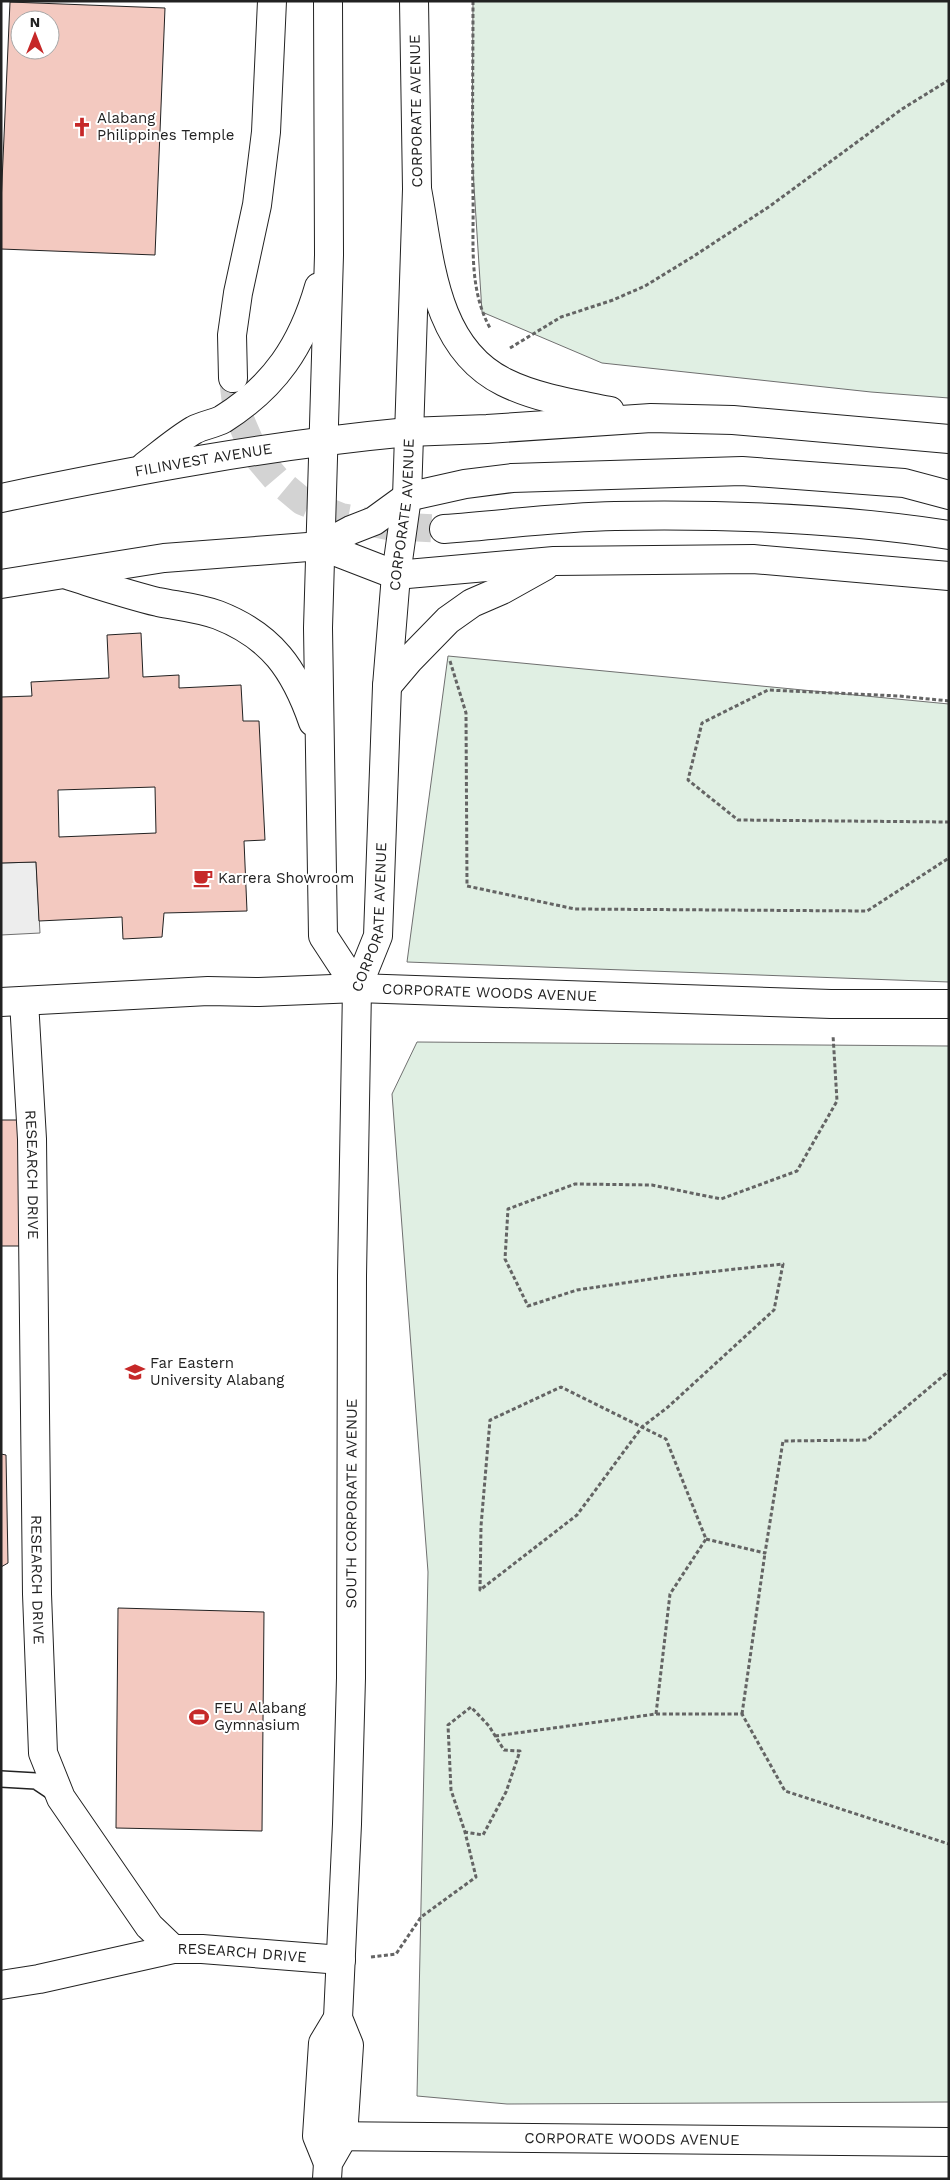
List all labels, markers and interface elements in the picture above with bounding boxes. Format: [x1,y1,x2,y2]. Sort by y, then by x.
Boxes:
north arrow [10,10,60,60]
text: N [30,14,40,30]
street label: CORPORATE AVENUE [406,34,426,188]
place label: Alabang Philippines Temple [97,109,234,144]
church icon: Alabang Philippines Temple [71,116,93,138]
street label: CORPORATE AVENUE [386,438,418,592]
street label: FILINVEST AVENUE [133,440,273,480]
street label: CORPORATE AVENUE [347,842,390,994]
cafe icon: Karrera Showroom [192,867,214,889]
place label: Karrera Showroom [218,869,354,887]
street label: CORPORATE WOODS AVENUE [382,980,597,1005]
street label: RESEARCH DRIVE [21,1110,42,1240]
place label: Far Eastern University Alabang [150,1354,284,1389]
school or university icon: Far Eastern University Alabang [124,1361,146,1383]
street label: SOUTH CORPORATE AVENUE [342,1399,361,1609]
street label: RESEARCH DRIVE [27,1515,48,1645]
place label: FEU Alabang Gymnasium [214,1699,306,1734]
sports icon: FEU Alabang Gymnasium [188,1706,210,1728]
street label: RESEARCH DRIVE [177,1940,307,1966]
street label: CORPORATE WOODS AVENUE [524,2129,740,2149]

